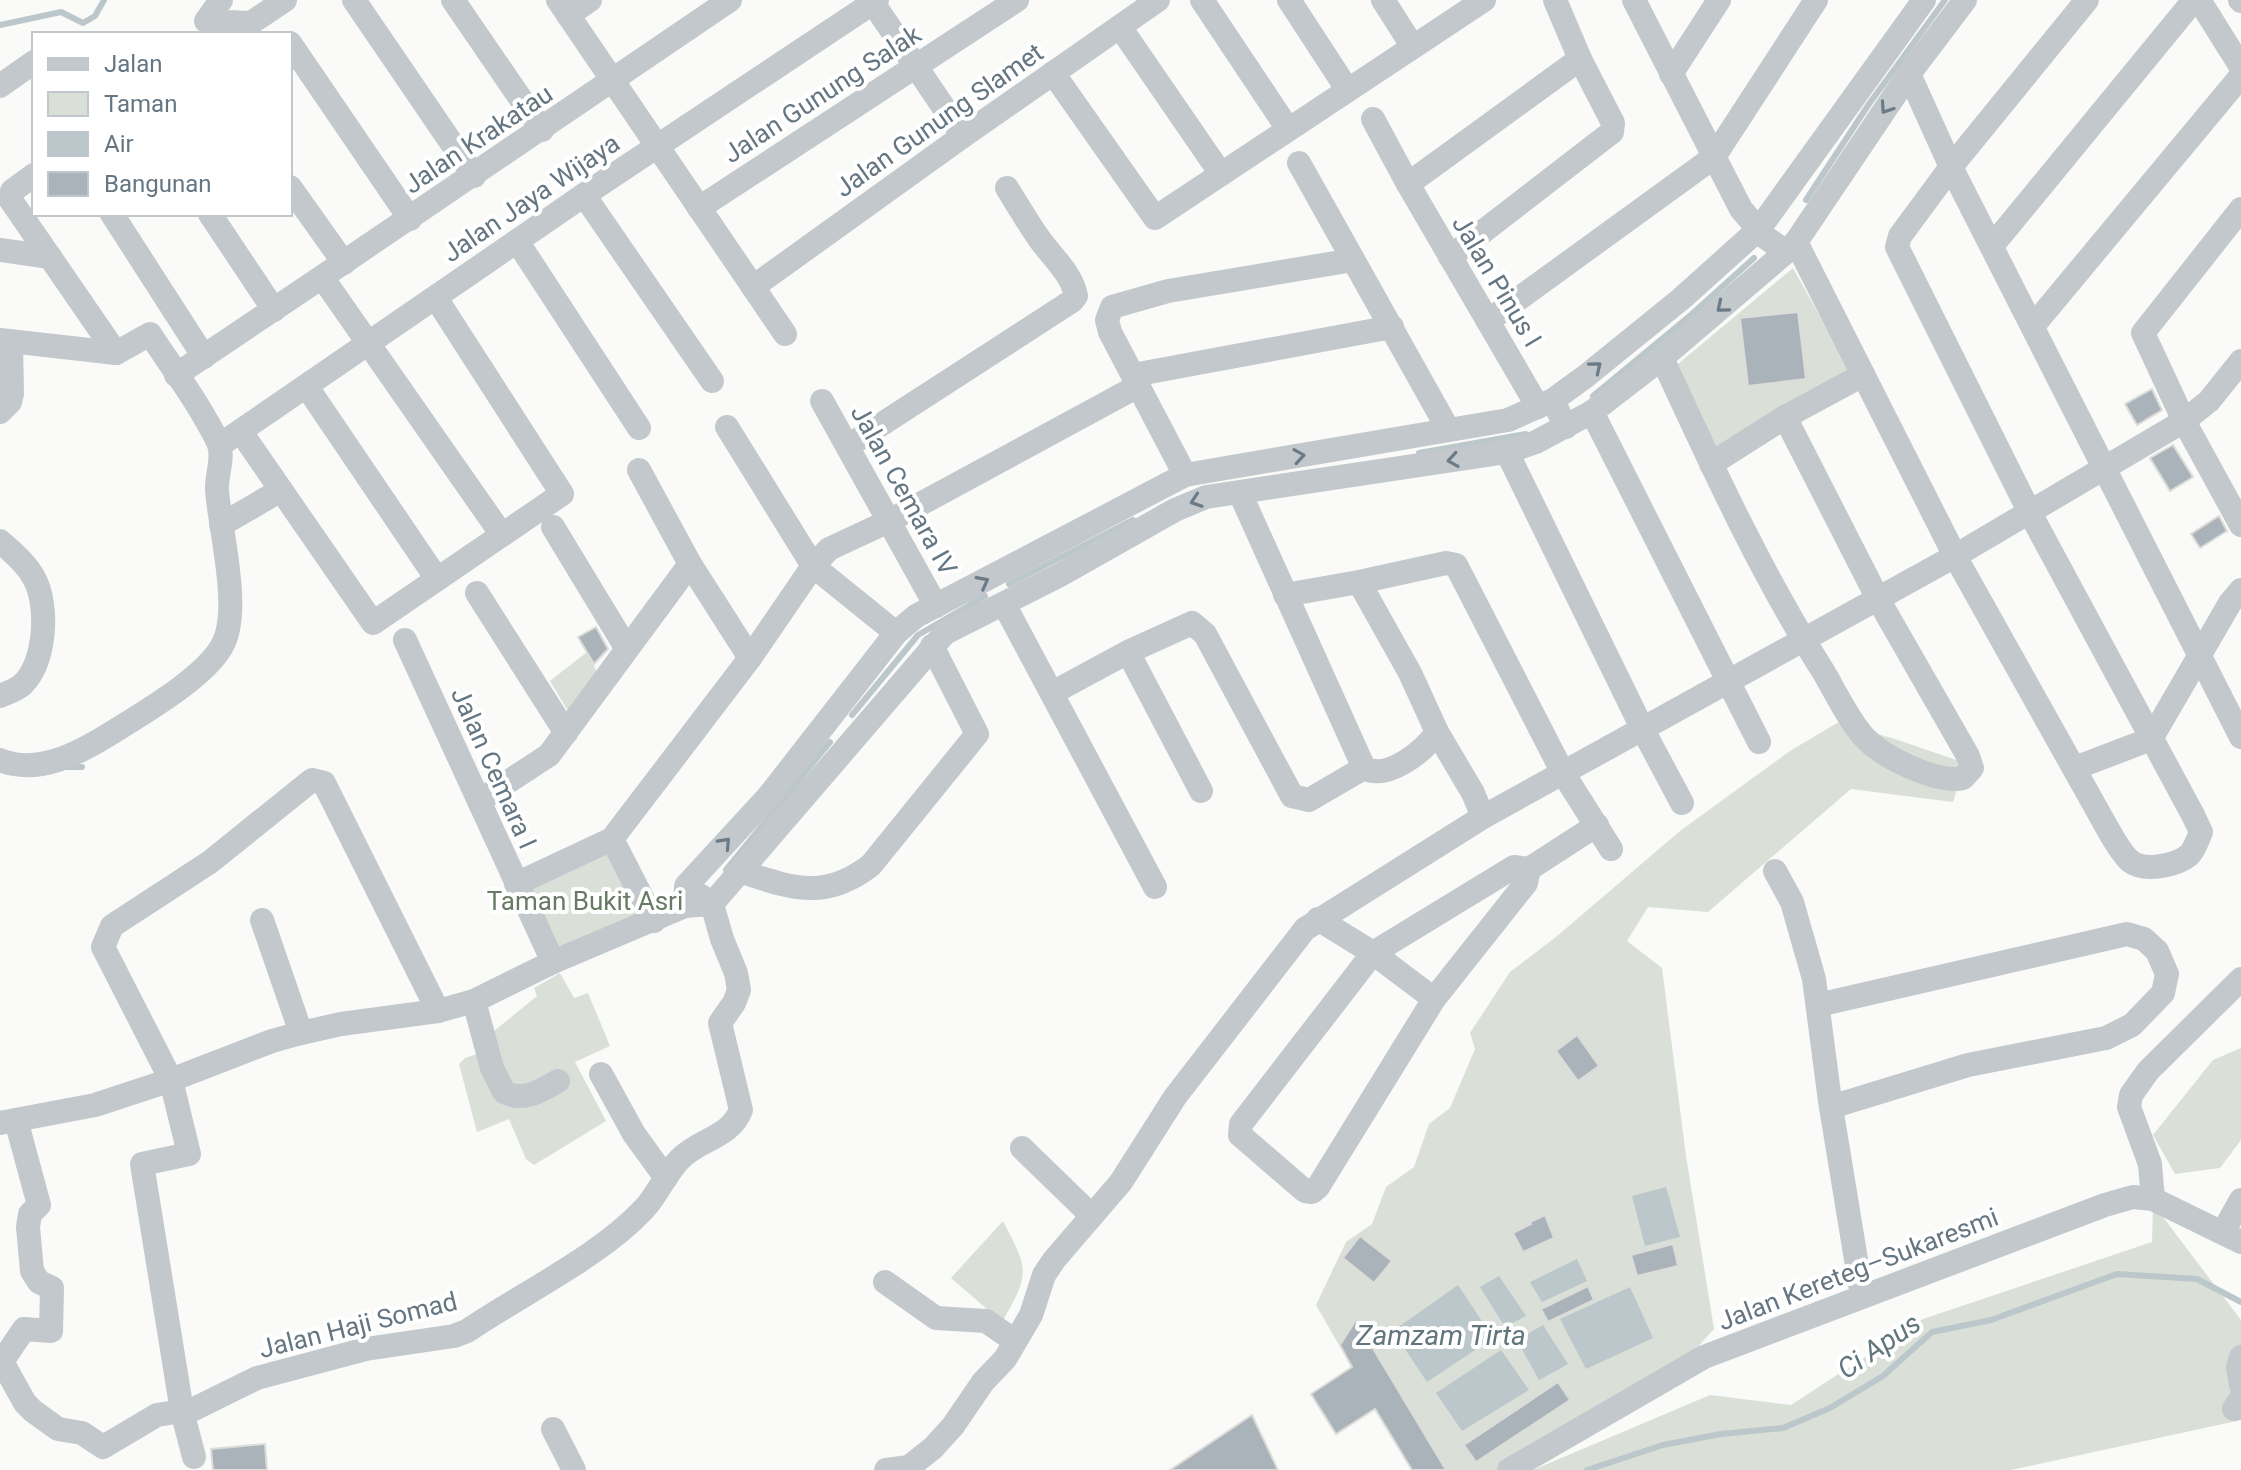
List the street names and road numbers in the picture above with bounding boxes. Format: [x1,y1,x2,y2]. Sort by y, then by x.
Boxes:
street label: Jalan Gunung Salak [718,19,927,169]
street label: Jalan Gunung Slamet [829,37,1049,203]
street label: Jalan Krakatau [398,78,558,200]
street label: Jalan Jaya Wijaya [437,128,625,268]
street label: Jalan Pinus I [1446,210,1548,352]
street label: Jalan Cemara IV [845,400,963,581]
street label: Jalan Cemara I [445,683,543,853]
street label: Jalan Kereteg–Sukaresmi [1714,1202,2002,1336]
street label: Jalan Haji Somad [256,1286,460,1364]

